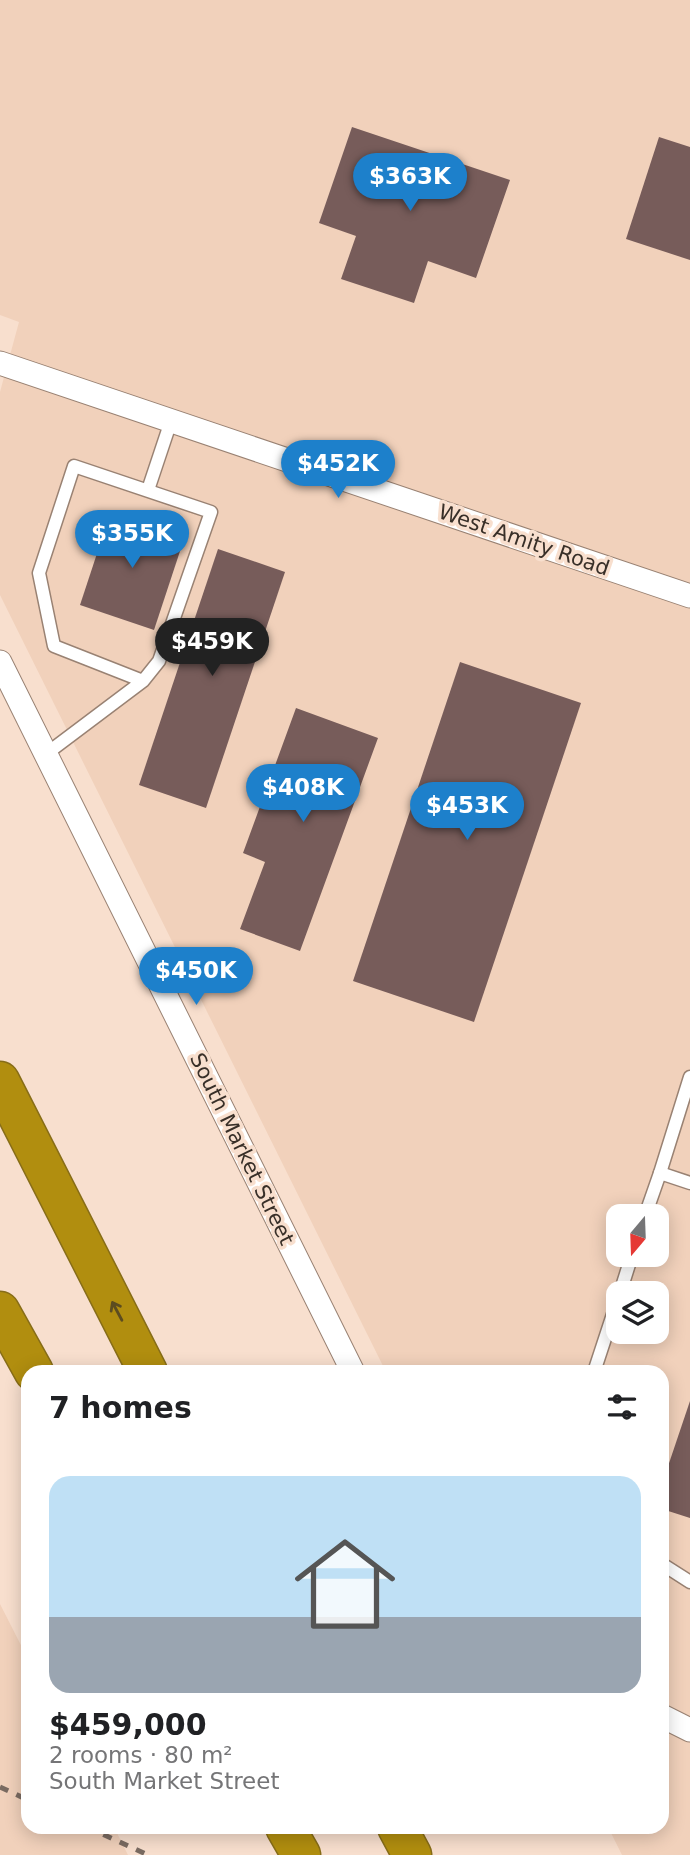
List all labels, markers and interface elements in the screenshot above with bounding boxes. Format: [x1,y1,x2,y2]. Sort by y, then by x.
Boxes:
pin: $363K [361,154,459,213]
text: $363K [369,163,451,189]
pin: $452K [289,440,387,500]
text: $452K [297,450,379,476]
street label: West Amity Road [435,500,613,580]
pin: $355K [83,510,181,570]
text: $355K [91,520,173,546]
pin: $459K [163,618,261,678]
text: $459K [171,628,253,654]
pin: $408K [254,764,352,824]
text: $408K [262,774,344,800]
pin: $453K [418,782,516,842]
text: $453K [426,792,508,818]
pin: $450K [147,948,245,1007]
text: $450K [155,957,237,983]
street label: South Market Street [185,1049,299,1249]
north arrow [606,1204,668,1267]
map controls [606,1204,669,1344]
button: layers [606,1281,669,1344]
one-way arrow [109,1302,123,1322]
icon: filters [603,1388,641,1426]
text: 7 homes [49,1390,192,1425]
icon: home [282,1521,408,1647]
text: $459,000 [49,1707,207,1742]
text: 2 rooms · 80 m² [49,1742,233,1768]
text: South Market Street [49,1768,279,1794]

